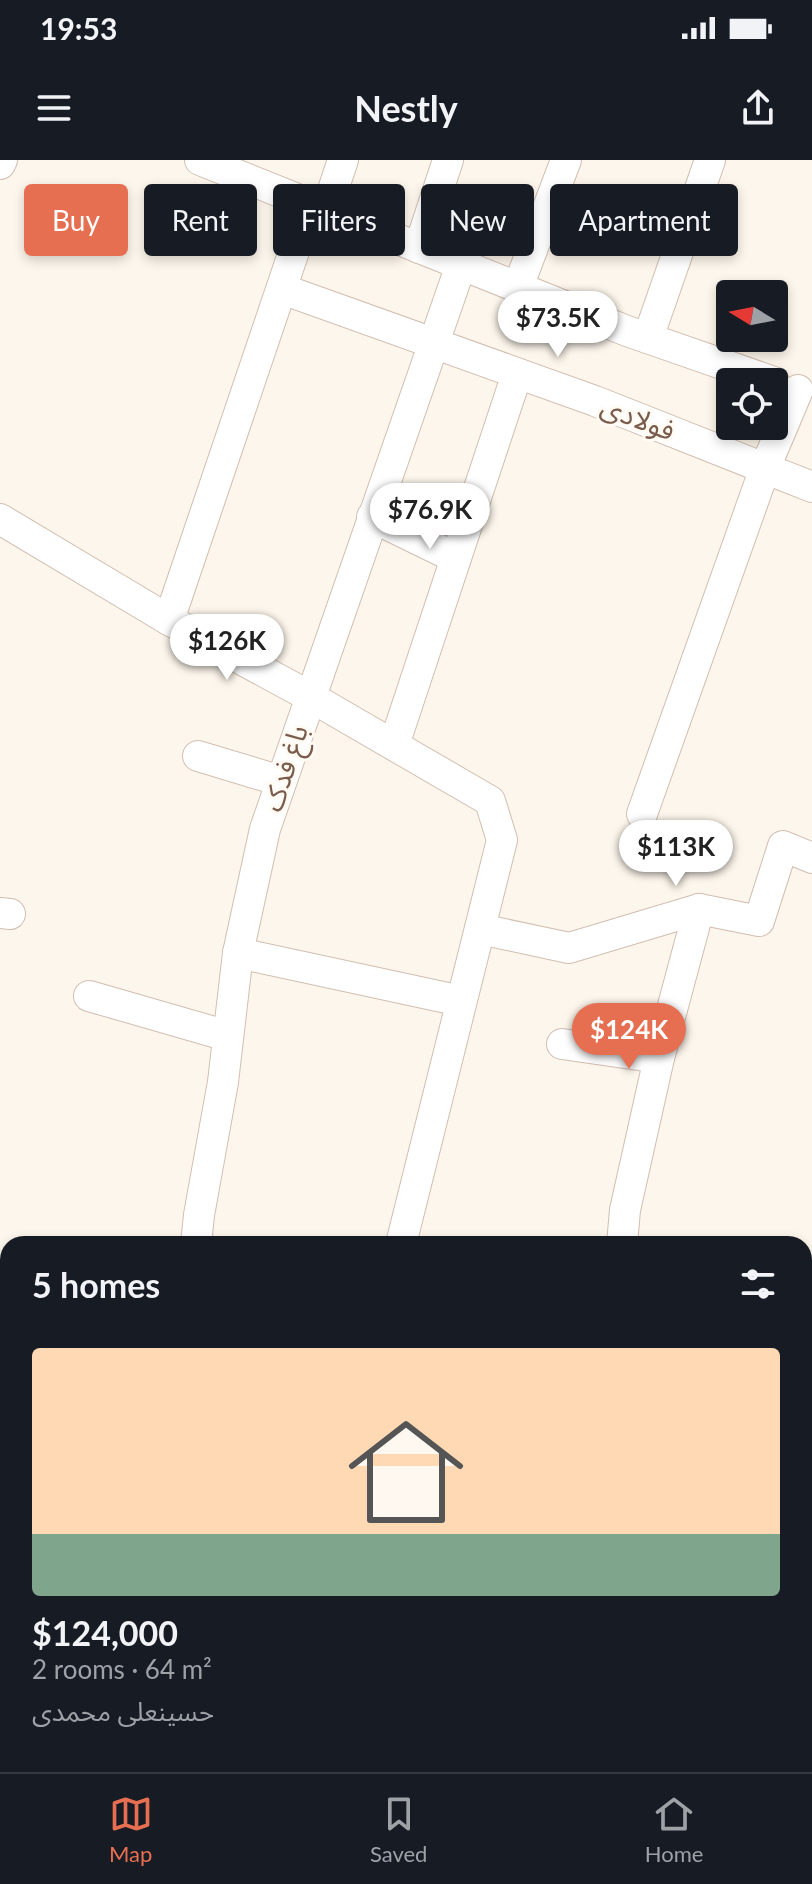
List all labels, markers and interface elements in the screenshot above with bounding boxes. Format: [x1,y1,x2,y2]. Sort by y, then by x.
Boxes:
text: 19:53 [40,10,117,46]
icon: menu [32,86,76,130]
text: Nestly [354,86,458,130]
icon: share [736,86,780,130]
chip: Buy [24,184,128,256]
chip: Rent [144,184,257,256]
chip: Filters [273,184,405,256]
chip: New [421,184,534,256]
chip: Apartment [550,184,738,256]
north arrow [716,280,788,352]
map controls [716,280,788,440]
pin: $73.5K [493,291,623,359]
text: $73.5K [516,301,600,333]
button: locate [716,368,788,440]
street label: فولادی [596,387,680,448]
pin: $76.9K [365,483,495,551]
text: $76.9K [388,493,472,525]
pin: $126K [171,614,283,682]
text: $126K [188,624,266,656]
street label: باغ فدک [254,720,319,817]
pin: $113K [620,820,732,888]
text: $113K [637,830,715,862]
pin: $124K [573,1003,685,1071]
text: $124K [590,1013,668,1045]
icon: filters [736,1262,780,1306]
text: 5 homes [32,1264,160,1305]
icon: home [334,1400,478,1544]
text: $124,000 [32,1612,178,1653]
text: 2 rooms · 64 m² [32,1653,212,1685]
text: حسینعلی محمدی [32,1695,214,1727]
tab: Map [109,1792,153,1867]
tab: Saved [370,1792,427,1867]
tab: Home [645,1792,703,1867]

